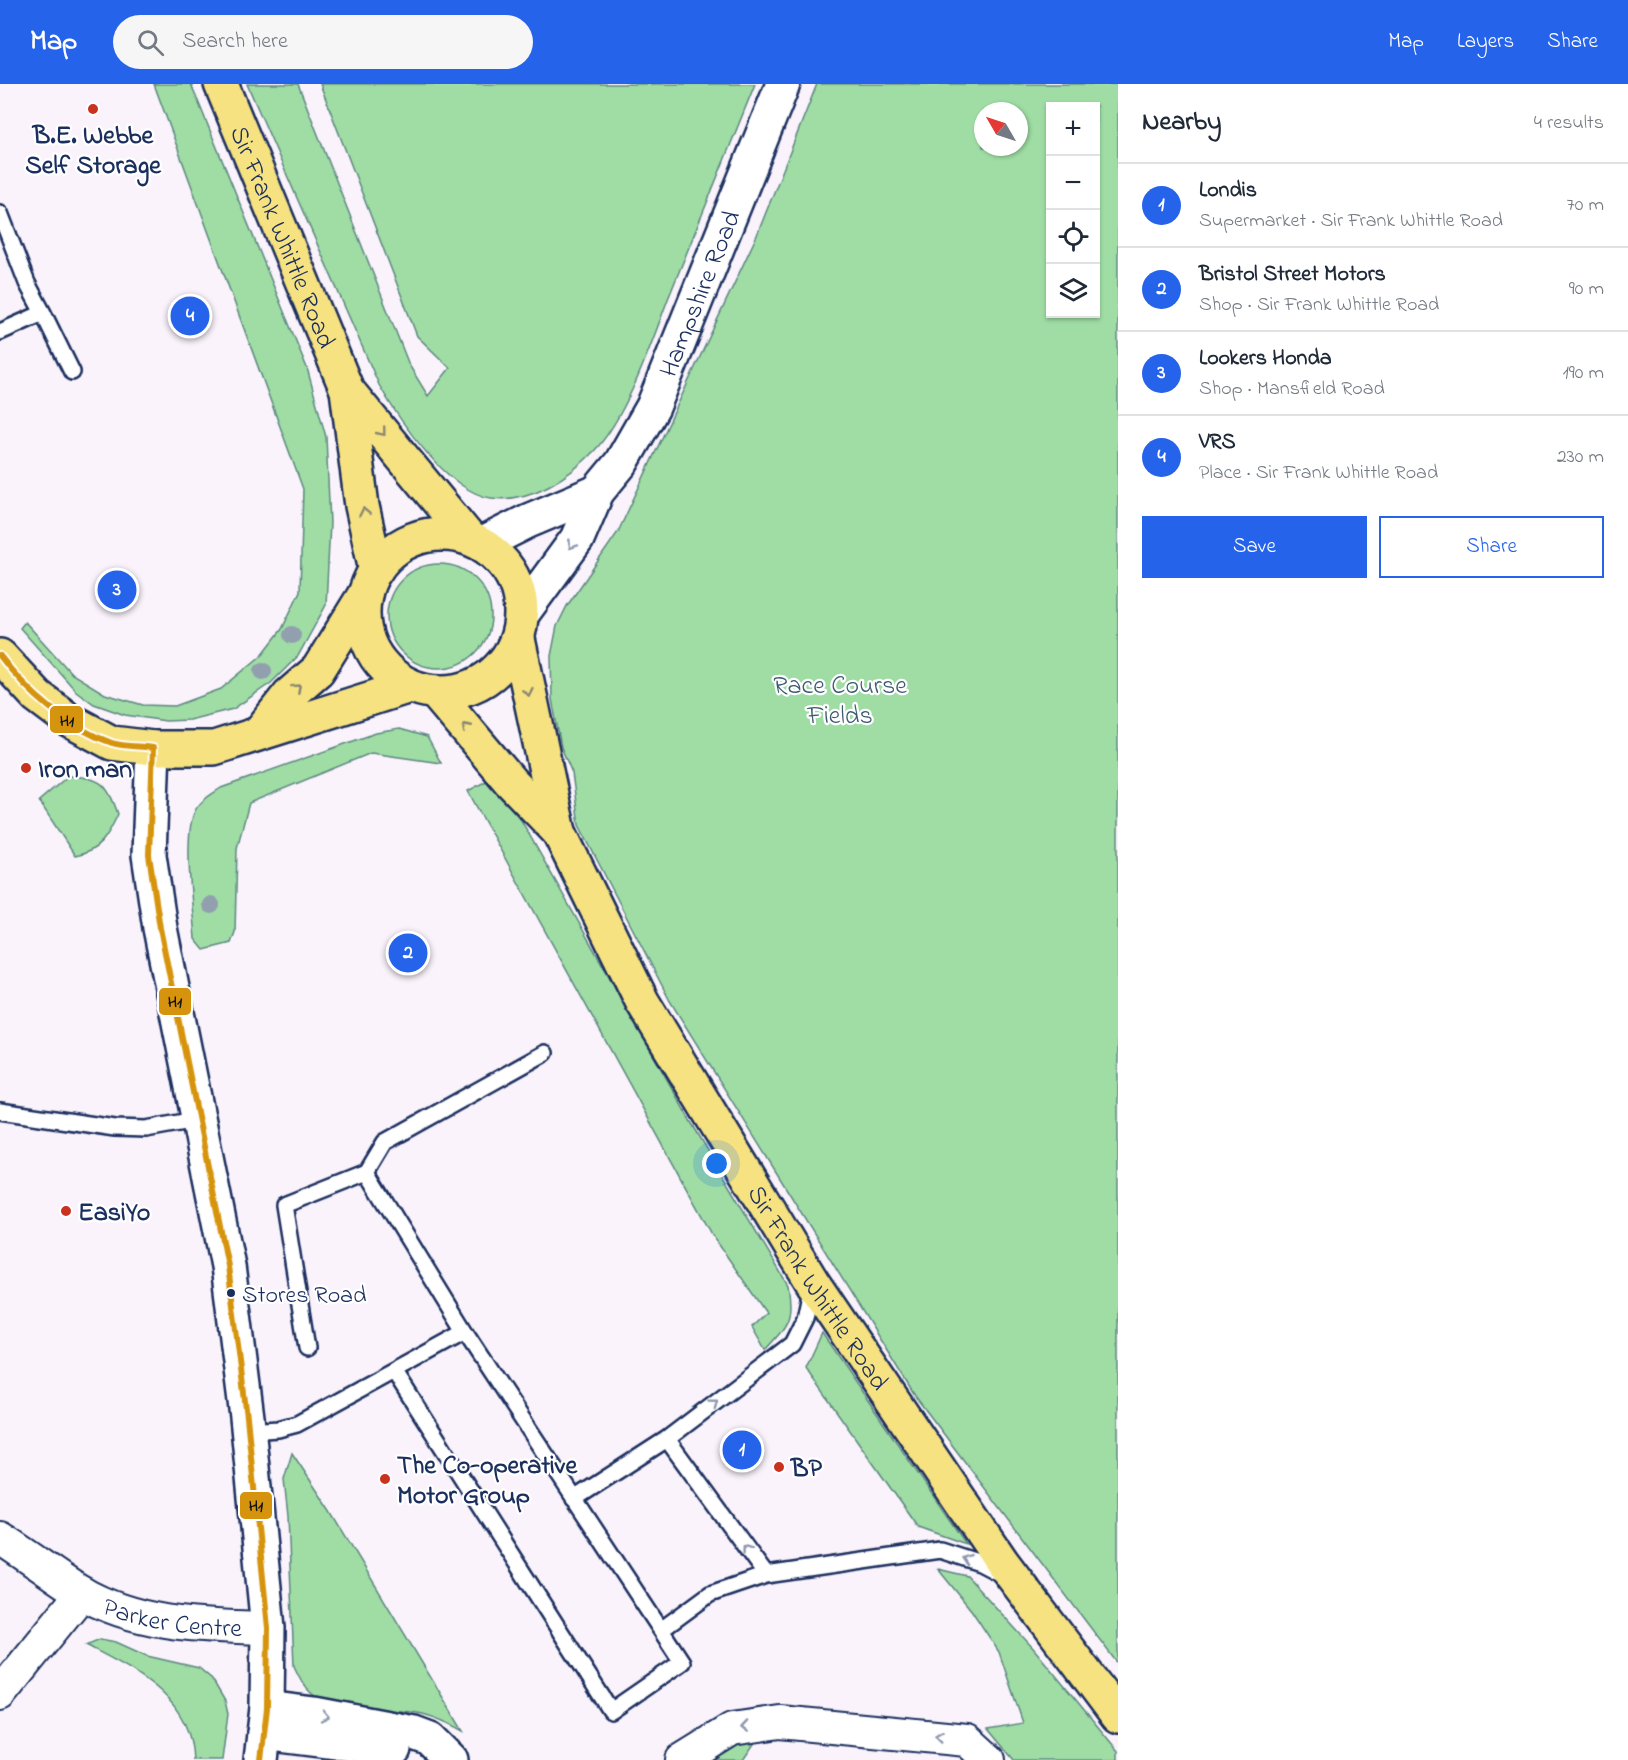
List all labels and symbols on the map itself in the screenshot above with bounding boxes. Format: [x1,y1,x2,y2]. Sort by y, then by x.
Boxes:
marker: B.E. Webbe Self Storage [86,102,100,116]
north arrow [974,102,1028,156]
place label: B.E. Webbe Self Storage [25,118,162,187]
street label: Sir Frank Whittle Road [218,121,344,355]
street label: Hampshire Road [651,205,752,383]
pin: 4 [170,294,210,338]
one-way arrow [374,425,385,436]
one-way arrow [358,508,371,518]
one-way arrow [568,538,579,549]
pin: 3 [98,568,136,612]
park label: Race Course Fields [773,668,907,736]
one-way arrow [290,684,301,695]
one-way arrow [521,687,534,697]
line badge: H1 [49,705,84,734]
text: H1 [60,710,75,734]
one-way arrow [462,724,473,734]
place label: Iron man [38,752,132,790]
marker: Iron man [19,761,33,775]
pin: 2 [388,930,428,976]
line badge: H1 [158,987,192,1016]
text: H1 [168,991,183,1015]
your location [702,1149,731,1178]
street label: Sir Frank Whittle Road [736,1179,897,1399]
place label: EasiYo [78,1195,150,1233]
marker: EasiYo [59,1204,73,1218]
place label: Stores Road [242,1279,367,1314]
marker: Stores Road [225,1287,237,1299]
one-way arrow [707,1399,718,1410]
pin: 1 [722,1428,762,1472]
place label: The Co-operative Motor Group [397,1448,579,1516]
place label: BP [790,1451,822,1489]
marker: BP [772,1460,786,1474]
marker: The Co-operative Motor Group [378,1472,392,1486]
line badge: H1 [239,1491,273,1520]
text: H1 [249,1495,264,1519]
one-way arrow [743,1544,754,1555]
one-way arrow [962,1553,972,1566]
street label: Parker Centre [96,1589,243,1649]
one-way arrow [320,1709,330,1722]
one-way arrow [740,1721,750,1733]
one-way arrow [934,1730,943,1743]

